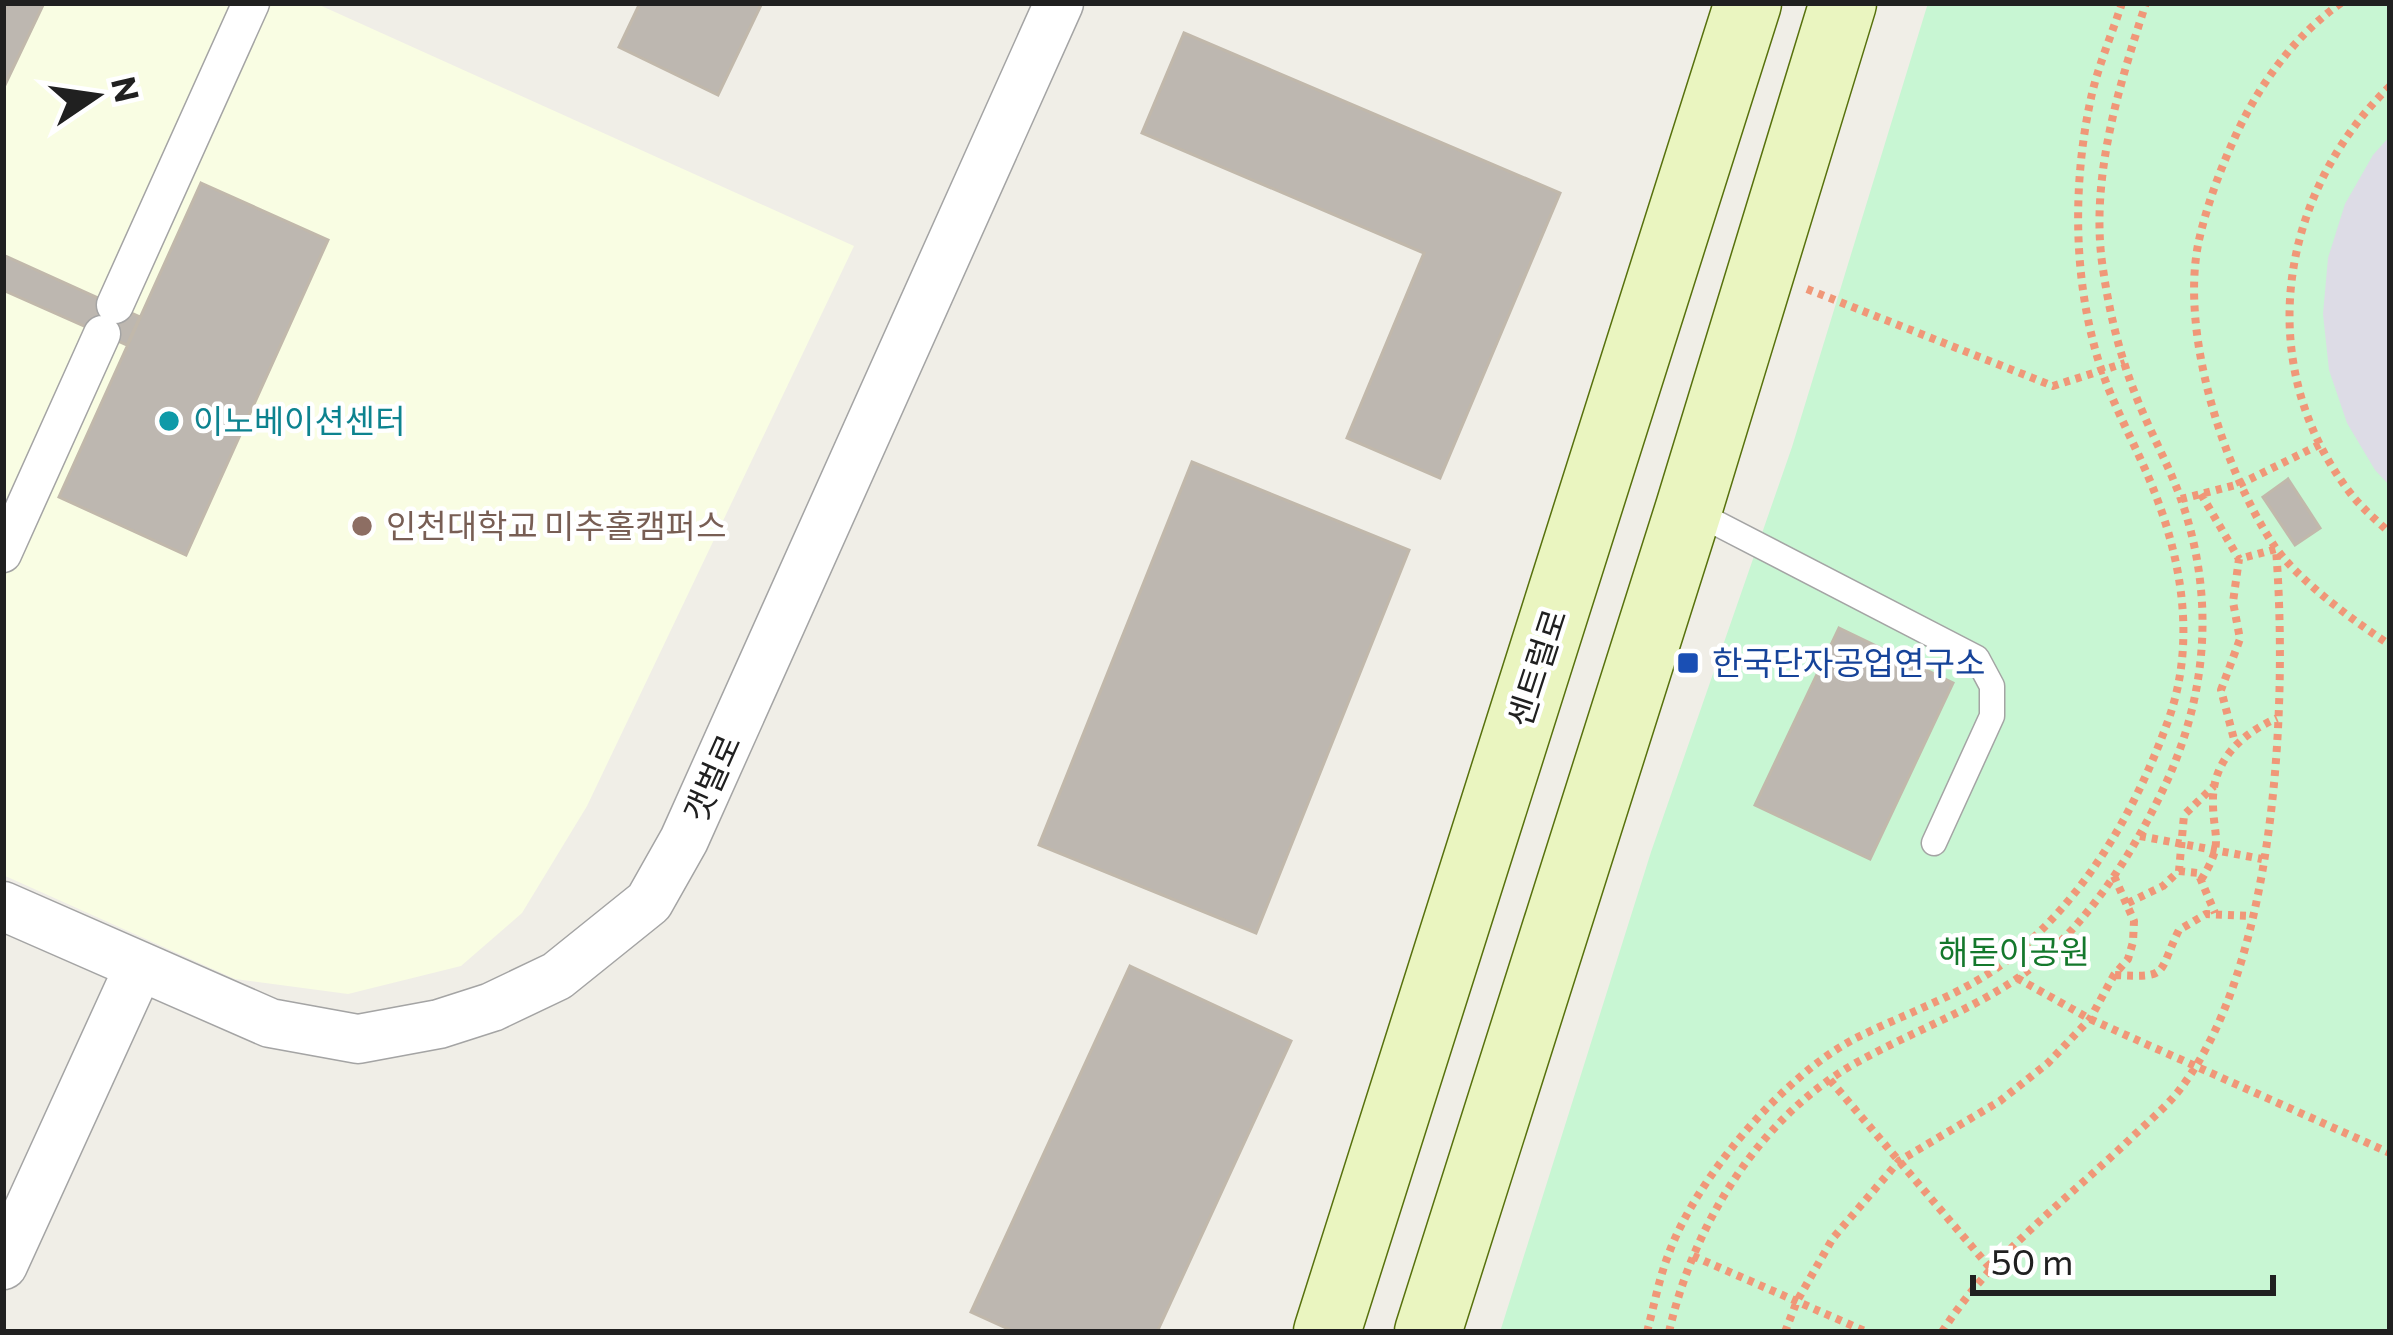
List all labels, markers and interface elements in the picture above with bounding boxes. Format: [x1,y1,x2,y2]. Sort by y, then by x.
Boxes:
north arrow [36,36,156,156]
text: N [104,72,149,106]
place label: 이노베이션센터 [193,399,406,440]
marker: 이노베이션센터 [156,408,182,434]
place label: 인천대학교 미추홀캠퍼스 [386,504,726,545]
marker: 인천대학교 미추홀캠퍼스 [349,513,375,539]
street label: 센트럴로 [1497,603,1574,732]
place label: 한국단자공업연구소 [1712,641,1985,682]
marker: 한국단자공업연구소 [1675,650,1701,676]
street label: 갯벌로 [673,727,748,827]
park label: 해돋이공원 [1938,930,2090,971]
scale bar [1973,1221,2273,1295]
text: 50 m [1991,1238,2073,1282]

